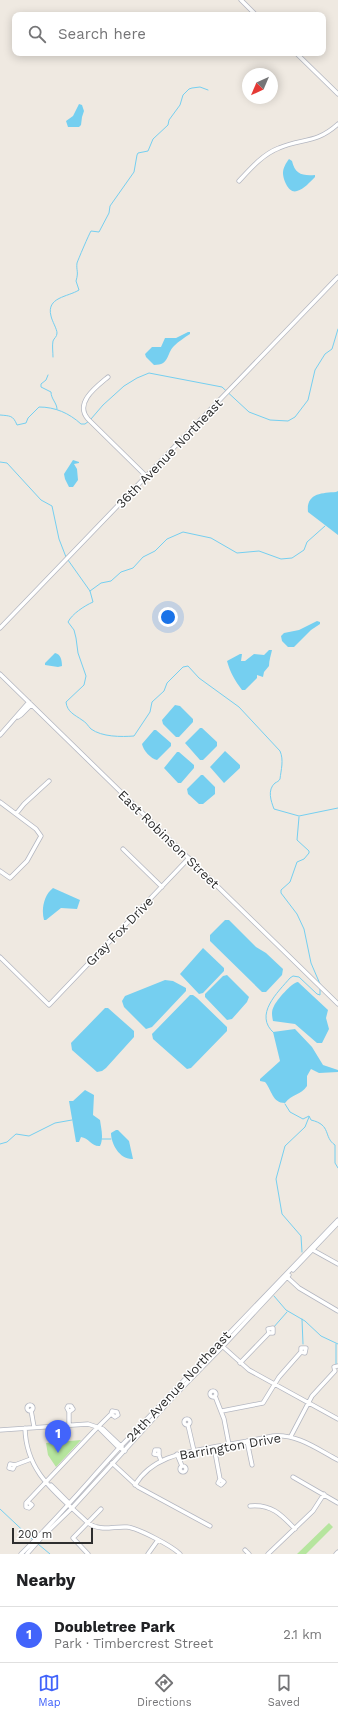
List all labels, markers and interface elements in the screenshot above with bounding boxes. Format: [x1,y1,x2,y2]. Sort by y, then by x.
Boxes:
search box [12,12,326,56]
icon: search [26,23,48,45]
text: Search here [58,25,146,43]
north arrow [242,68,278,104]
street label: 36th Avenue Northeast [113,395,226,511]
your location [158,607,178,627]
street label: East Robinson Street [115,787,223,892]
street label: Gray Fox Drive [83,894,156,969]
street label: 24th Avenue Northeast [123,1328,234,1445]
pin: 1 [45,1420,71,1453]
street label: Barrington Drive [178,1430,282,1463]
scale bar [12,1526,93,1545]
text: 200 m [18,1528,52,1541]
text: Nearby [16,1570,75,1590]
text: Doubletree Park [54,1618,175,1636]
text: 1 [26,1627,32,1642]
text: 2.1 km [283,1627,322,1642]
text: Park · Timbercrest Street [54,1636,213,1651]
tab: Map [38,1672,61,1709]
tab: Directions [137,1672,191,1709]
tab: Saved [268,1672,300,1709]

